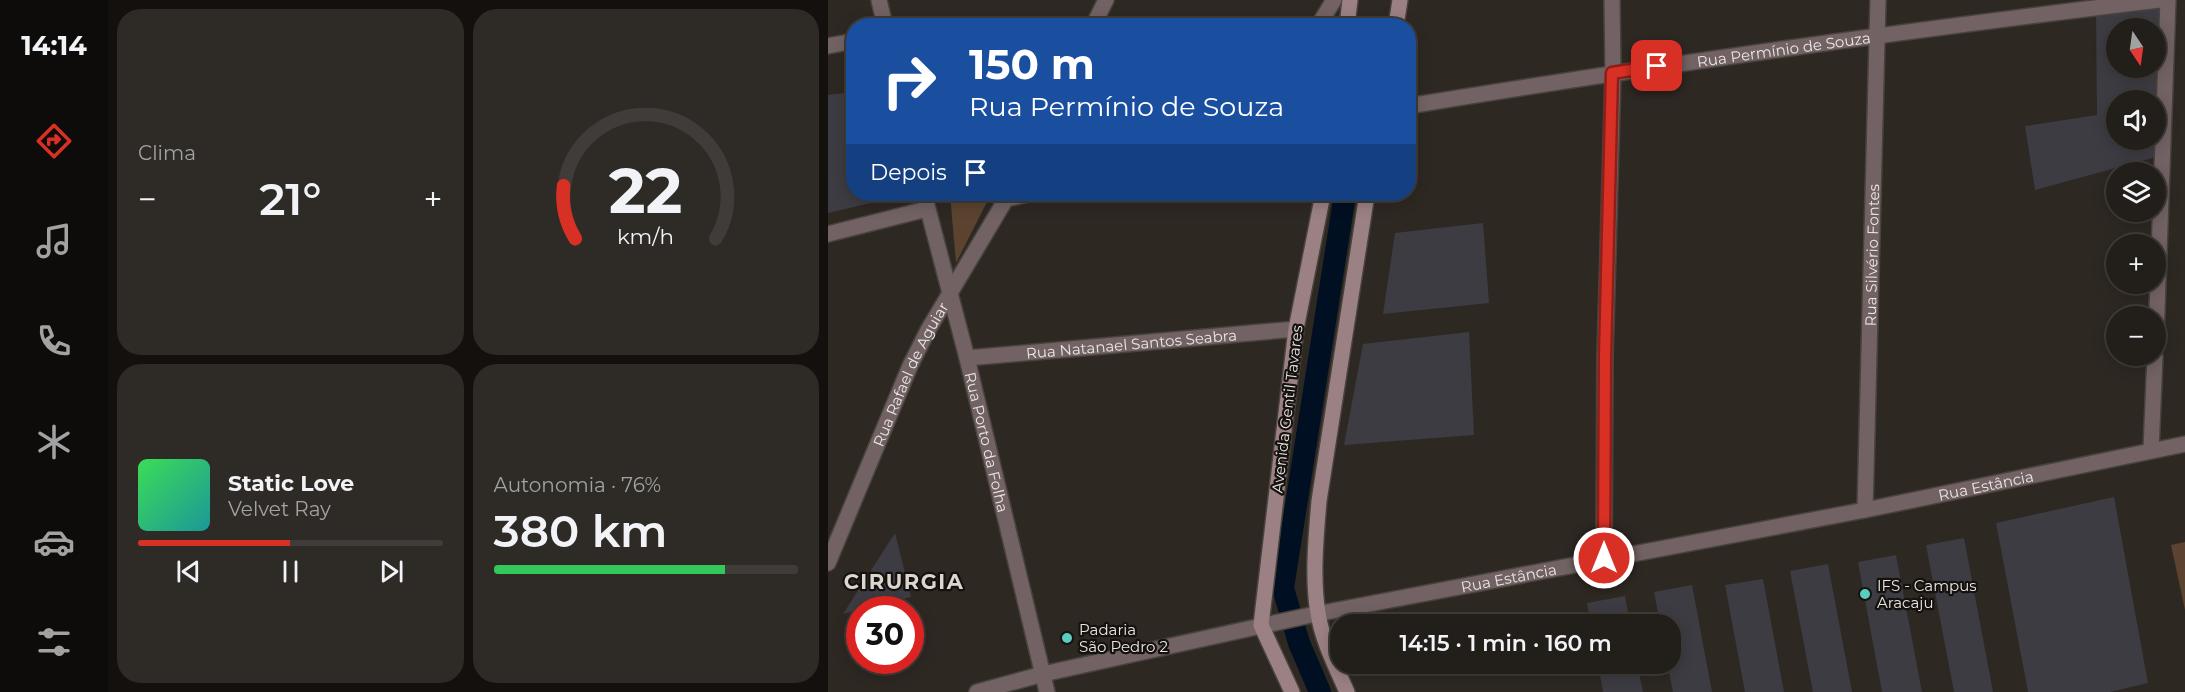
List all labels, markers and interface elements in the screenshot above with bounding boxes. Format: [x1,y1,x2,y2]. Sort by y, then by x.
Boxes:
north arrow [2106,18,2166,78]
map controls [2106,18,2166,366]
street label: Rua Permínio de Souza [1696,27,1872,71]
text: 14:14 [21,29,87,62]
text: 150 m [969,38,1095,90]
pin [1631,40,1682,91]
icon: right [870,42,948,120]
icon: arrive [1640,49,1673,82]
text: Rua Permínio de Souza [969,90,1284,123]
button: sound [2106,90,2166,150]
icon: directions [33,120,75,162]
text: Clima [138,141,196,165]
text: 22 [609,153,683,229]
icon: arrive [959,156,992,189]
text: Depois [870,159,947,186]
button: layers [2106,162,2166,222]
text: 21° [259,171,321,226]
text: − [138,179,157,219]
text: + [424,179,442,219]
street label: Rua Silvério Fontes [1860,184,1883,326]
icon: music [33,220,75,262]
text: km/h [617,223,674,249]
button: + [2106,234,2166,294]
street label: Rua Rafael de Aguiar [868,298,952,449]
button: − [2106,306,2166,366]
icon: phone [33,320,75,362]
street label: Avenida Gentil Tavares [1267,324,1307,494]
street label: Rua Natanael Santos Seabra [1025,325,1238,362]
street label: Rua Porto da Folha [961,370,1013,514]
icon: climate [33,421,75,463]
street label: Rua Estância [1936,466,2035,504]
text: Static Love [228,470,354,497]
text: Autonomia · 76% [494,473,661,497]
text: Velvet Ray [228,497,331,521]
text: 380 km [494,503,667,558]
icon: car [33,521,75,563]
position arrow [1572,526,1636,590]
icon: previous [172,555,205,588]
icon: pause [274,555,307,588]
icon: next [375,555,408,588]
street label: Rua Estância [1459,559,1558,596]
district label: CIRURGIA [844,569,964,594]
place label: IFS - Campus Aracaju [1877,576,1977,612]
marker: IFS - Campus Aracaju [1858,587,1872,601]
speed limit sign: 30 [846,596,924,674]
place label: Padaria São Pedro 2 [1079,620,1168,656]
icon: filters [33,621,75,663]
text: 14:15 · 1 min · 160 m [1399,630,1612,657]
marker: Padaria São Pedro 2 [1060,631,1074,645]

